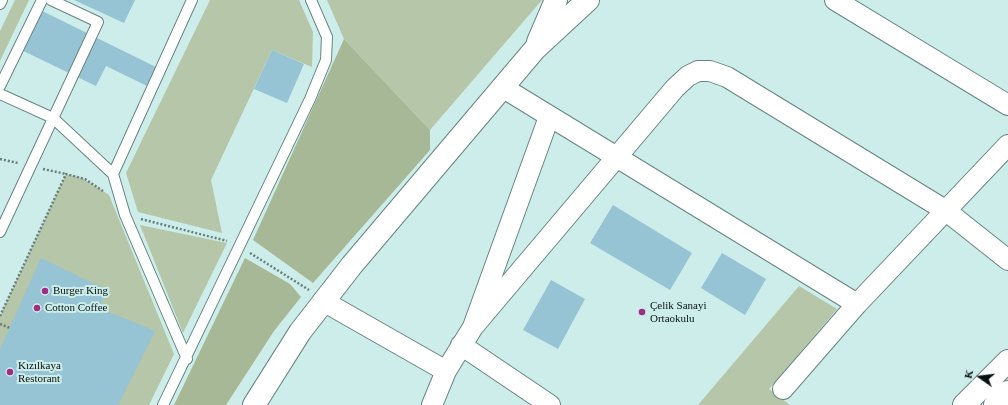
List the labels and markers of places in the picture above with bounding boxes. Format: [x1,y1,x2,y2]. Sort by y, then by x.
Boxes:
place label: Burger King [53,284,108,298]
marker: Burger King [40,286,50,296]
place label: Çelik Sanayi Ortaokulu [650,299,707,325]
place label: Cotton Coffee [45,301,107,315]
marker: Cotton Coffee [32,303,42,313]
marker: Çelik Sanayi Ortaokulu [637,307,647,317]
place label: Kızılkaya Restorant [18,359,61,385]
marker: Kızılkaya Restorant [5,367,15,377]

